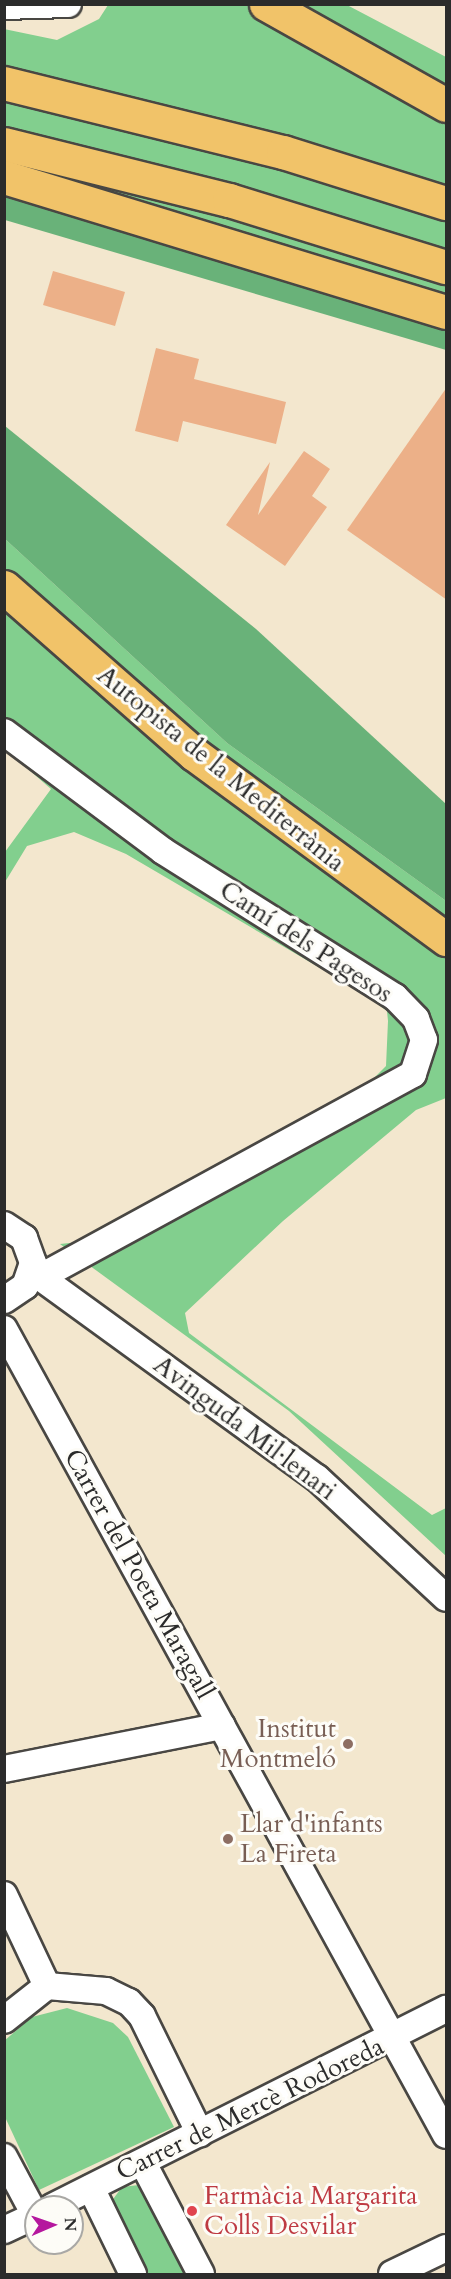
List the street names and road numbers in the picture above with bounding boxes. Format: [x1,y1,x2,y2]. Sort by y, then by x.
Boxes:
street label: Autopista de la Mediterrània [91,659,351,879]
street label: Camí dels Pagesos [214,875,398,1009]
street label: Avinguda Mil·lenari [147,1349,343,1507]
street label: Carrer del Poeta Maragall [57,1444,221,1704]
street label: Carrer de Mercè Rodoreda [111,2031,389,2187]

